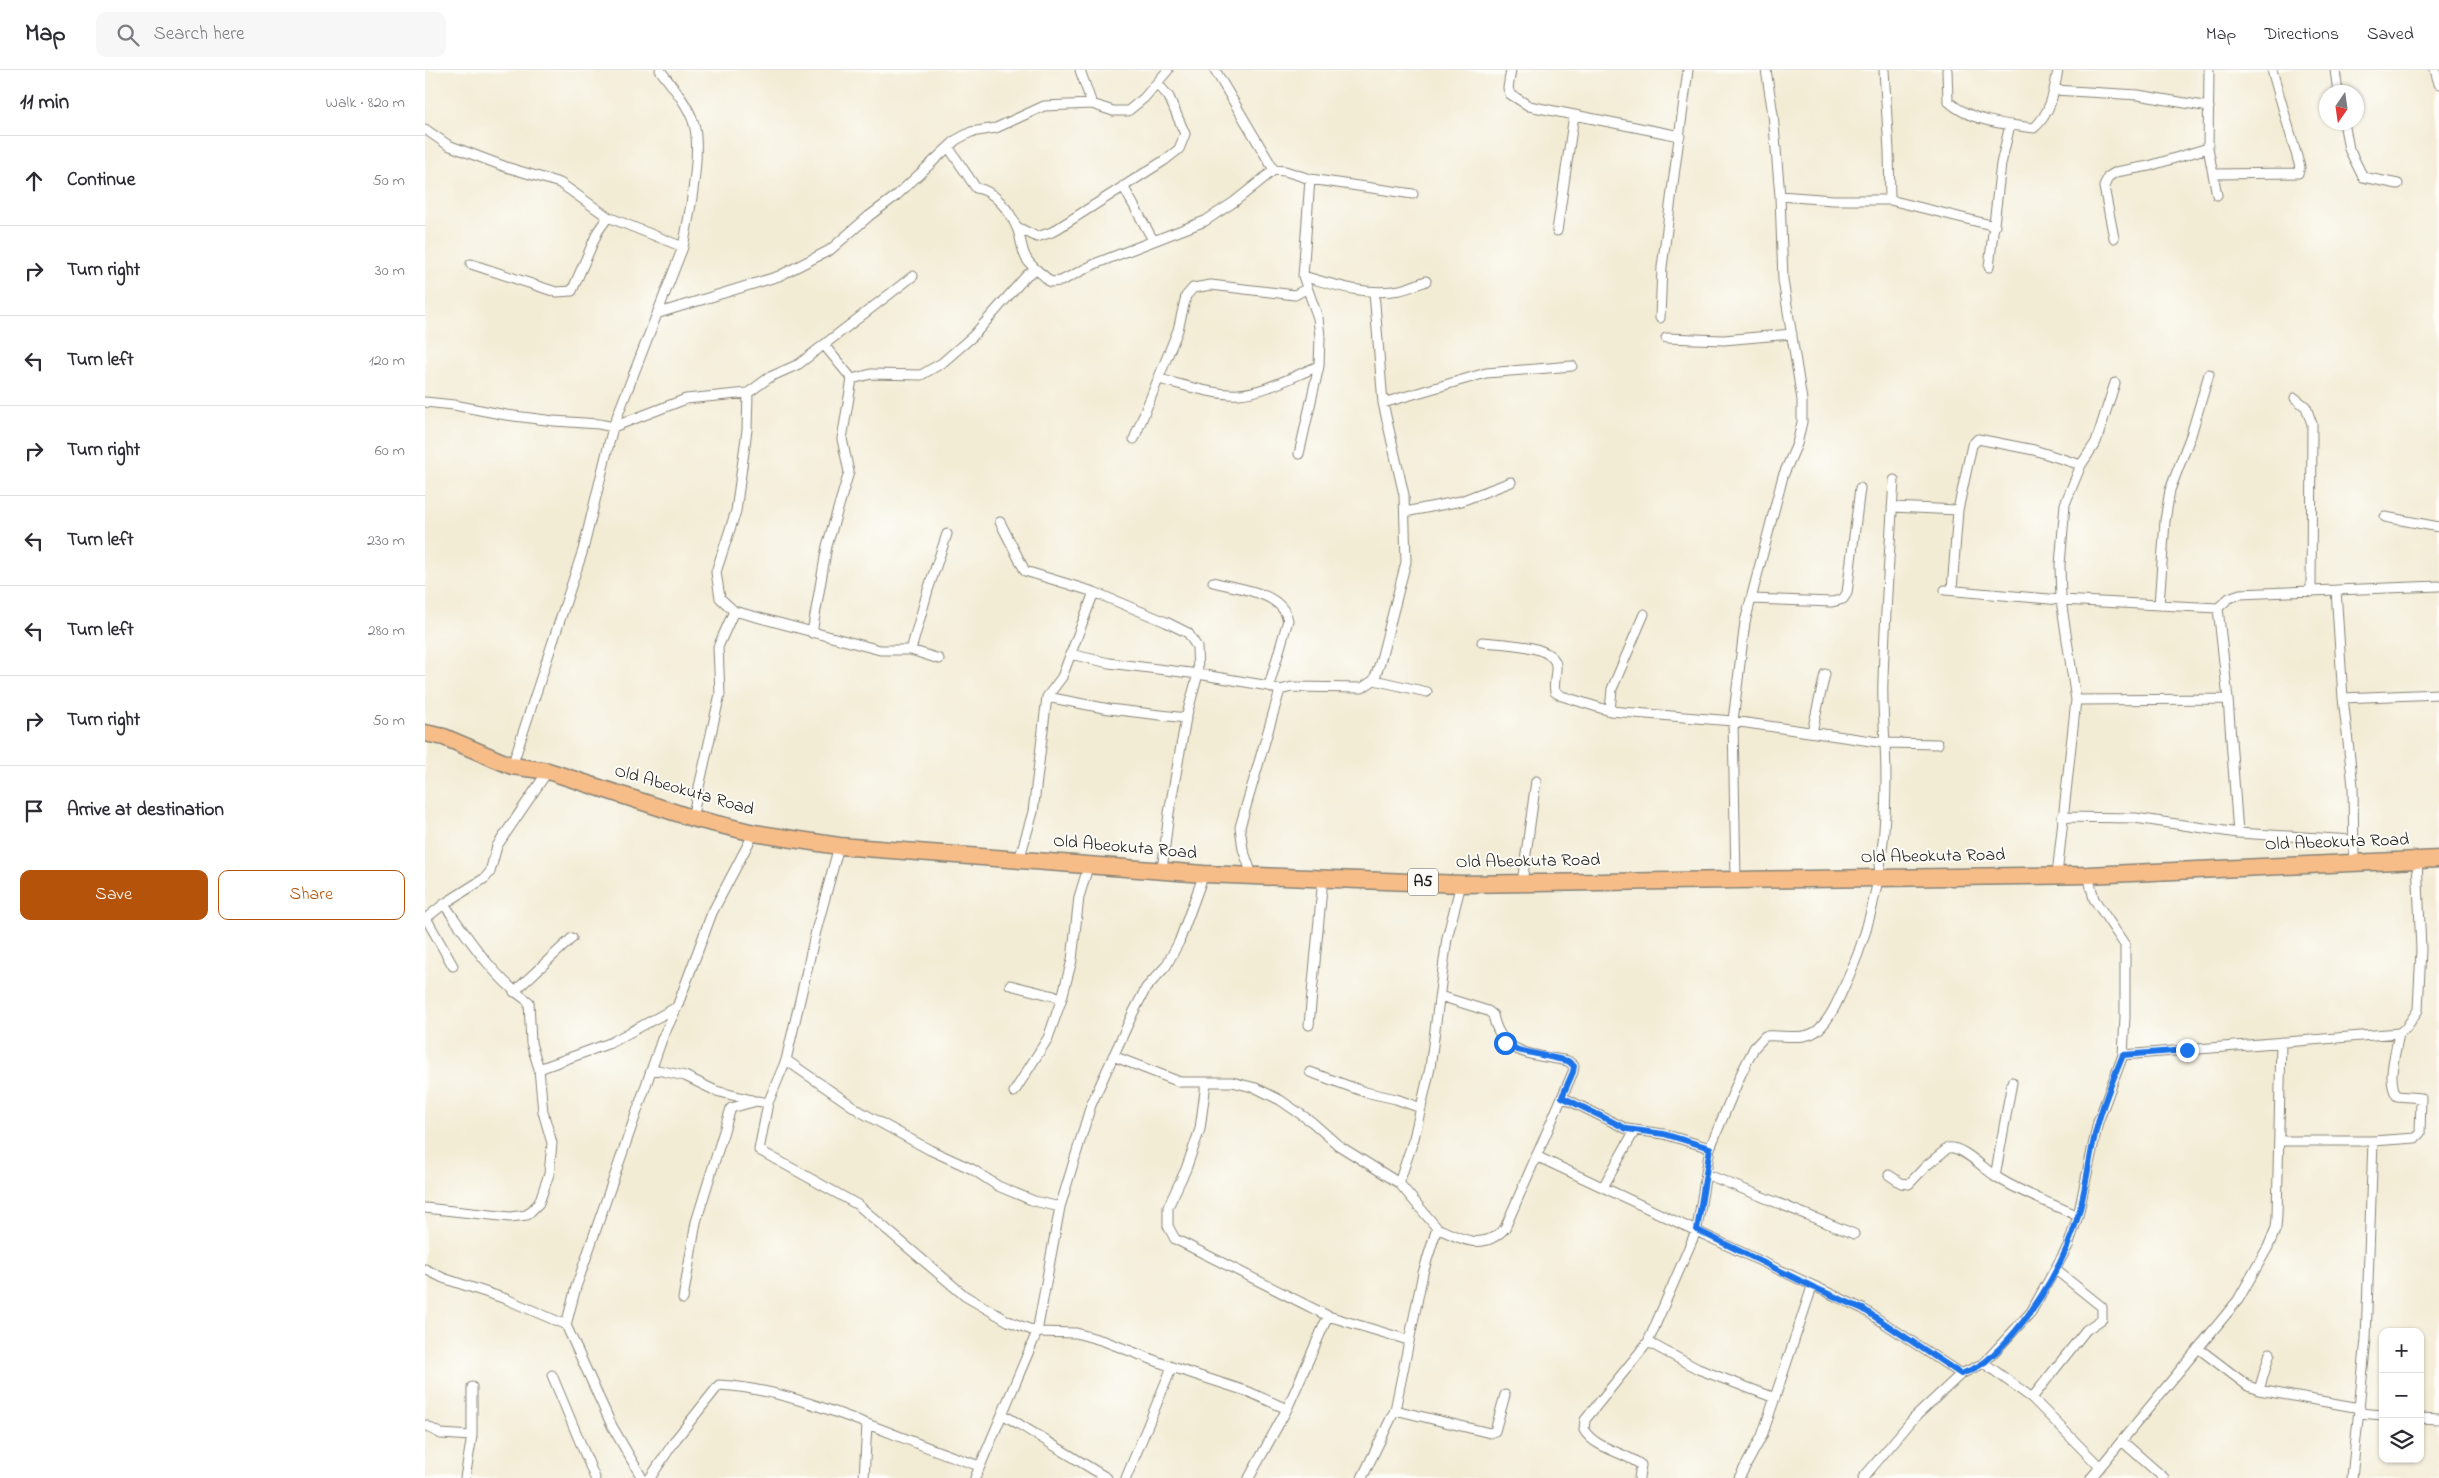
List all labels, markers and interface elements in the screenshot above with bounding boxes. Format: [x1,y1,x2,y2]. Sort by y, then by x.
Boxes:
search box [96,12,446,57]
text: Map [25,17,66,52]
icon: search [114,21,142,49]
text: Search here [154,21,245,48]
text: Map [2206,22,2236,48]
text: Directions [2264,22,2339,48]
text: Saved [2367,22,2414,48]
north arrow [2319,85,2364,130]
text: 11 min [20,88,69,118]
text: Walk · 820 m [326,91,405,115]
icon: ahead [20,167,48,195]
text: Continue [67,167,135,194]
text: 50 m [373,169,405,193]
icon: right [20,257,48,285]
text: Turn right [67,257,140,284]
text: 30 m [375,259,405,283]
icon: left [20,347,48,375]
text: Turn left [67,347,134,374]
text: 120 m [369,349,405,373]
icon: right [20,437,48,465]
text: Turn right [67,437,140,464]
text: 60 m [375,439,405,463]
icon: left [20,527,48,555]
text: Turn left [67,527,134,554]
text: 230 m [367,529,405,553]
icon: left [20,617,48,645]
text: Turn left [67,617,134,644]
text: 280 m [368,619,405,643]
icon: right [20,707,48,735]
text: Turn right [67,707,140,734]
text: 50 m [373,709,405,733]
street label: Old Abeokuta Road [611,759,757,823]
icon: arrive [20,797,48,825]
text: Arrive at destination [67,797,224,824]
street label: Old Abeokuta Road [2264,827,2410,859]
street label: Old Abeokuta Road [1052,829,1198,867]
street label: Old Abeokuta Road [1861,843,2005,871]
street label: Old Abeokuta Road [1456,848,1600,876]
road number: A5 [1408,869,1438,896]
button: Save [20,870,208,920]
button: Share [218,870,405,920]
route start [1494,1032,1517,1055]
route end [2176,1039,2199,1062]
map controls [2379,1328,2424,1463]
button: + [2379,1328,2424,1373]
button: − [2379,1373,2424,1418]
button: layers [2379,1418,2424,1463]

